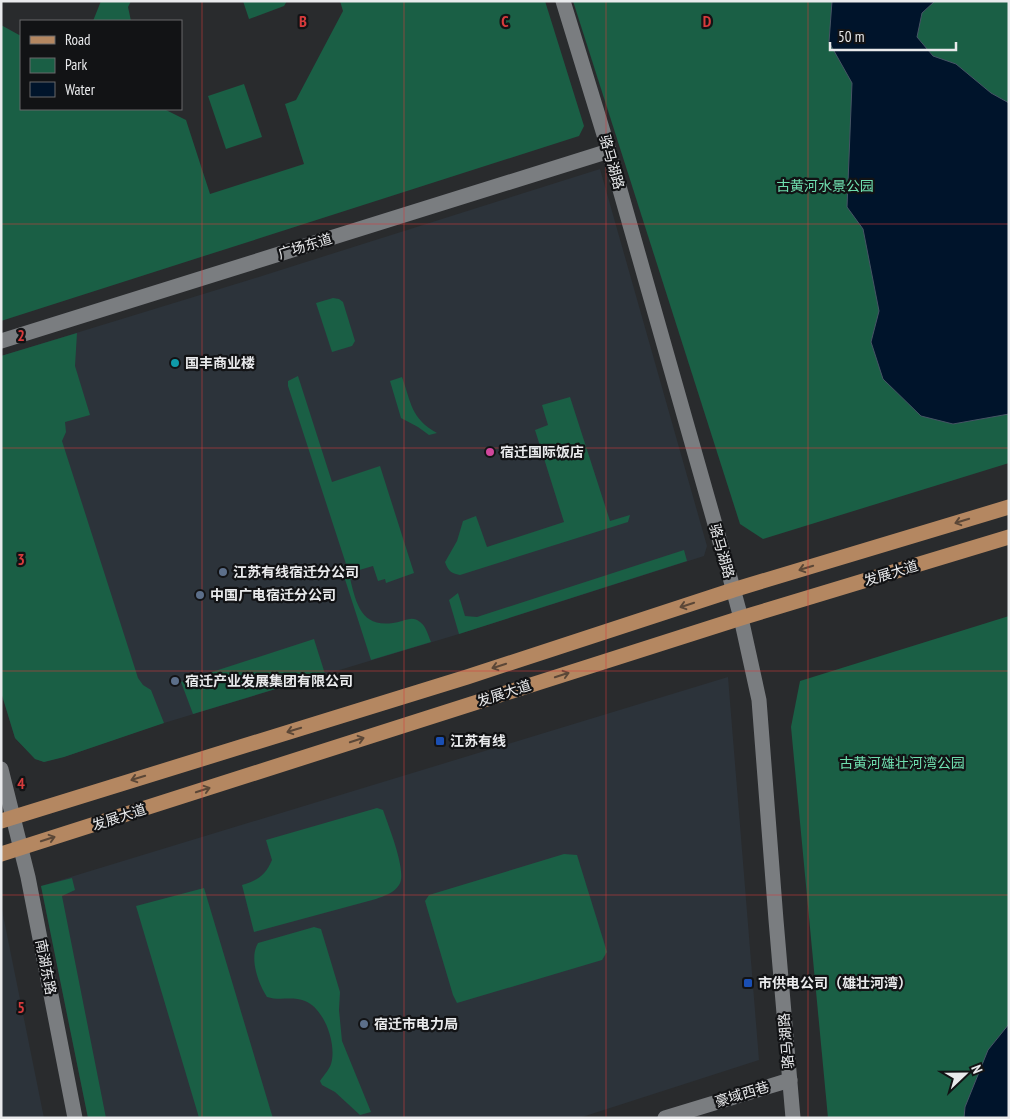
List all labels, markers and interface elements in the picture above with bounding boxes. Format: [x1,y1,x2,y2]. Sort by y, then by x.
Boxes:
text: B [299,11,307,31]
text: C [501,11,509,31]
text: D [703,11,712,31]
legend [20,20,182,110]
scale bar [830,20,956,52]
text: 50 m [838,27,864,46]
text: Road [65,30,91,49]
text: Park [65,55,87,74]
text: Water [65,80,96,99]
street label: 骆马湖路 [596,133,628,191]
park label: 古黄河水景公园 [776,177,874,195]
street label: 广场东道 [276,229,334,263]
text: 2 [17,325,25,345]
place label: 国丰商业楼 [185,354,255,372]
marker: 国丰商业楼 [169,357,181,369]
place label: 宿迁国际饭店 [500,443,584,461]
marker: 宿迁国际饭店 [484,446,496,458]
one-way arrow [954,516,970,526]
street label: 骆马湖路 [706,522,738,580]
text: 3 [17,549,25,569]
street label: 发展大道 [862,556,920,590]
place label: 江苏有线宿迁分公司 [233,563,359,581]
one-way arrow [799,563,815,573]
marker: 江苏有线宿迁分公司 [217,566,229,578]
place label: 中国广电宿迁分公司 [210,586,336,604]
marker: 中国广电宿迁分公司 [194,589,206,601]
one-way arrow [679,601,695,610]
one-way arrow [491,662,507,672]
one-way arrow [554,669,570,679]
place label: 宿迁产业发展集团有限公司 [185,672,353,690]
marker: 宿迁产业发展集团有限公司 [169,675,181,687]
street label: 发展大道 [475,676,533,710]
one-way arrow [286,725,302,735]
place label: 江苏有线 [450,732,506,750]
one-way arrow [349,735,364,744]
marker: 江苏有线 [434,735,446,747]
park label: 古黄河雄壮河湾公园 [839,754,965,772]
text: 4 [17,773,25,793]
one-way arrow [131,773,147,783]
one-way arrow [194,785,210,794]
street label: 发展大道 [90,800,148,834]
one-way arrow [39,834,55,844]
street label: 南湖东路 [32,938,60,996]
place label: 市供电公司（雄壮河湾） [758,974,912,992]
marker: 市供电公司（雄壮河湾） [742,977,754,989]
text: 5 [17,997,25,1017]
street label: 骆马湖路 [775,1012,797,1070]
place label: 宿迁市电力局 [374,1015,458,1033]
marker: 宿迁市电力局 [358,1018,370,1030]
north arrow [940,1049,990,1099]
text: N [967,1062,987,1076]
street label: 豪域西巷 [713,1077,771,1111]

